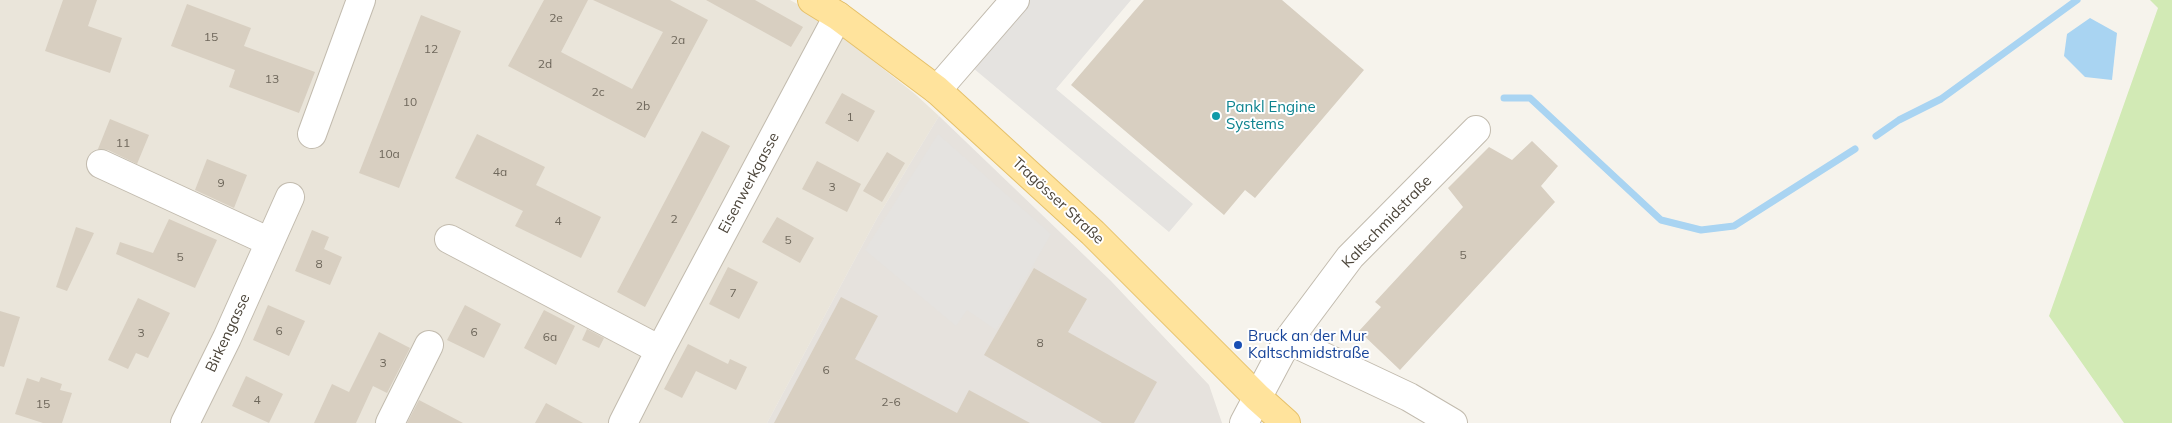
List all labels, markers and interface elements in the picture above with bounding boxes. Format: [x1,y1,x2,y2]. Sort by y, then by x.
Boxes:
house number: 2e [549,11,563,25]
house number: 15 [204,30,218,44]
house number: 2a [671,33,685,47]
house number: 12 [424,42,438,56]
house number: 2d [538,57,552,71]
house number: 13 [265,72,279,86]
house number: 2c [591,85,605,99]
house number: 10 [403,95,417,109]
place label: Pankl Engine Systems [1226,98,1316,133]
house number: 2b [636,99,650,113]
house number: 1 [846,110,854,124]
marker: Pankl Engine Systems [1210,110,1222,122]
street label: Eisenwerkgasse [715,129,783,237]
house number: 11 [116,136,130,150]
house number: 10a [378,147,400,161]
street label: Tragösser Straße [1008,154,1108,248]
house number: 4a [493,165,507,179]
street label: Kaltschmidstraße [1338,172,1436,272]
house number: 9 [217,176,225,190]
house number: 3 [828,180,836,194]
house number: 2 [670,212,678,226]
house number: 4 [554,214,562,228]
house number: 5 [784,233,792,247]
house number: 5 [1459,248,1467,262]
house number: 5 [176,250,184,264]
house number: 8 [315,257,323,271]
house number: 7 [729,286,737,300]
street label: Birkengasse [202,291,254,375]
house number: 6 [275,324,283,338]
house number: 6 [470,325,478,339]
house number: 3 [137,326,145,340]
place label: Bruck an der Mur Kaltschmidstraße [1248,327,1369,362]
house number: 6a [543,330,557,344]
house number: 8 [1036,336,1044,350]
marker: Bruck an der Mur Kaltschmidstraße [1232,339,1244,351]
house number: 3 [379,356,387,370]
house number: 6 [822,363,830,377]
house number: 4 [253,393,261,407]
house number: 2-6 [881,395,901,409]
house number: 15 [36,397,50,411]

